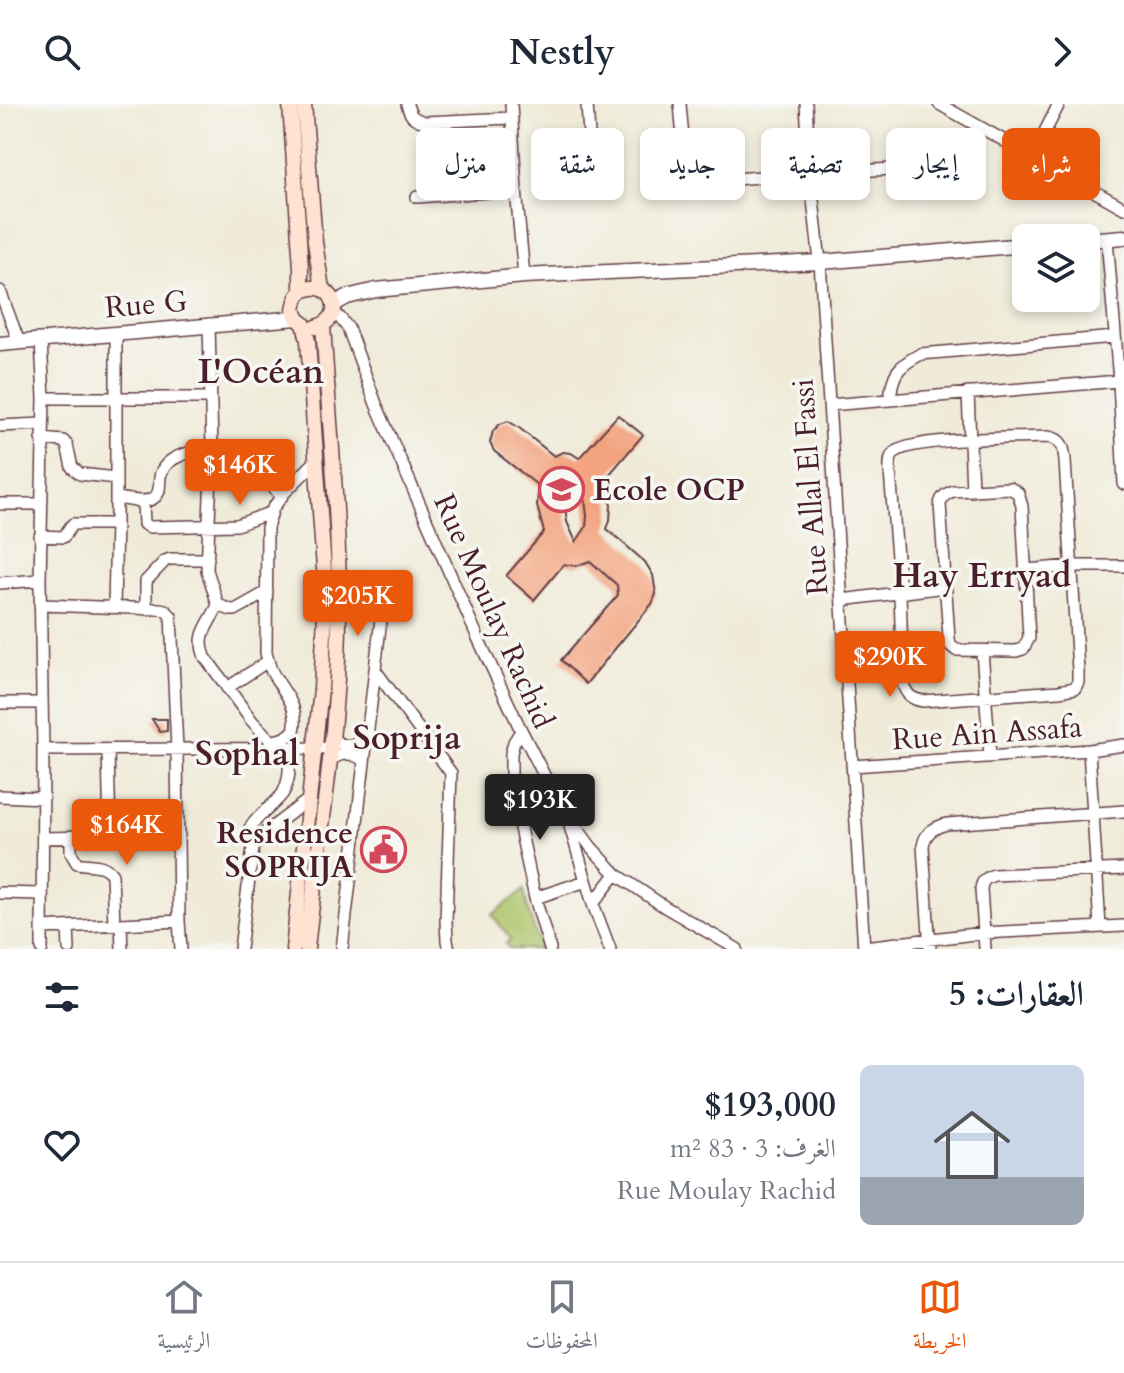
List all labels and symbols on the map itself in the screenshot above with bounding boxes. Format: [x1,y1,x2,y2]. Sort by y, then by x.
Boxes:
street label: Rue G [103,280,189,329]
district label: L'Océan [198,349,324,395]
street label: Rue Allal El Fassi [782,377,839,597]
pin: $146K [184,439,296,507]
school or university icon: Ecole OCP [538,466,586,514]
place label: Ecole OCP [593,470,745,511]
street label: Rue Moulay Rachid [423,487,564,735]
district label: Hay Erryad [893,553,1072,599]
pin: $205K [302,570,414,638]
pin: $290K [834,631,946,699]
street label: Rue Ain Assafa [891,706,1083,761]
district label: Soprija [353,715,461,761]
district label: Sophal [195,731,299,777]
pin: $193K [484,774,596,842]
pin: $164K [71,799,183,867]
place label: Residence SOPRIJA [216,813,353,888]
public building icon: Residence SOPRIJA [360,826,408,874]

